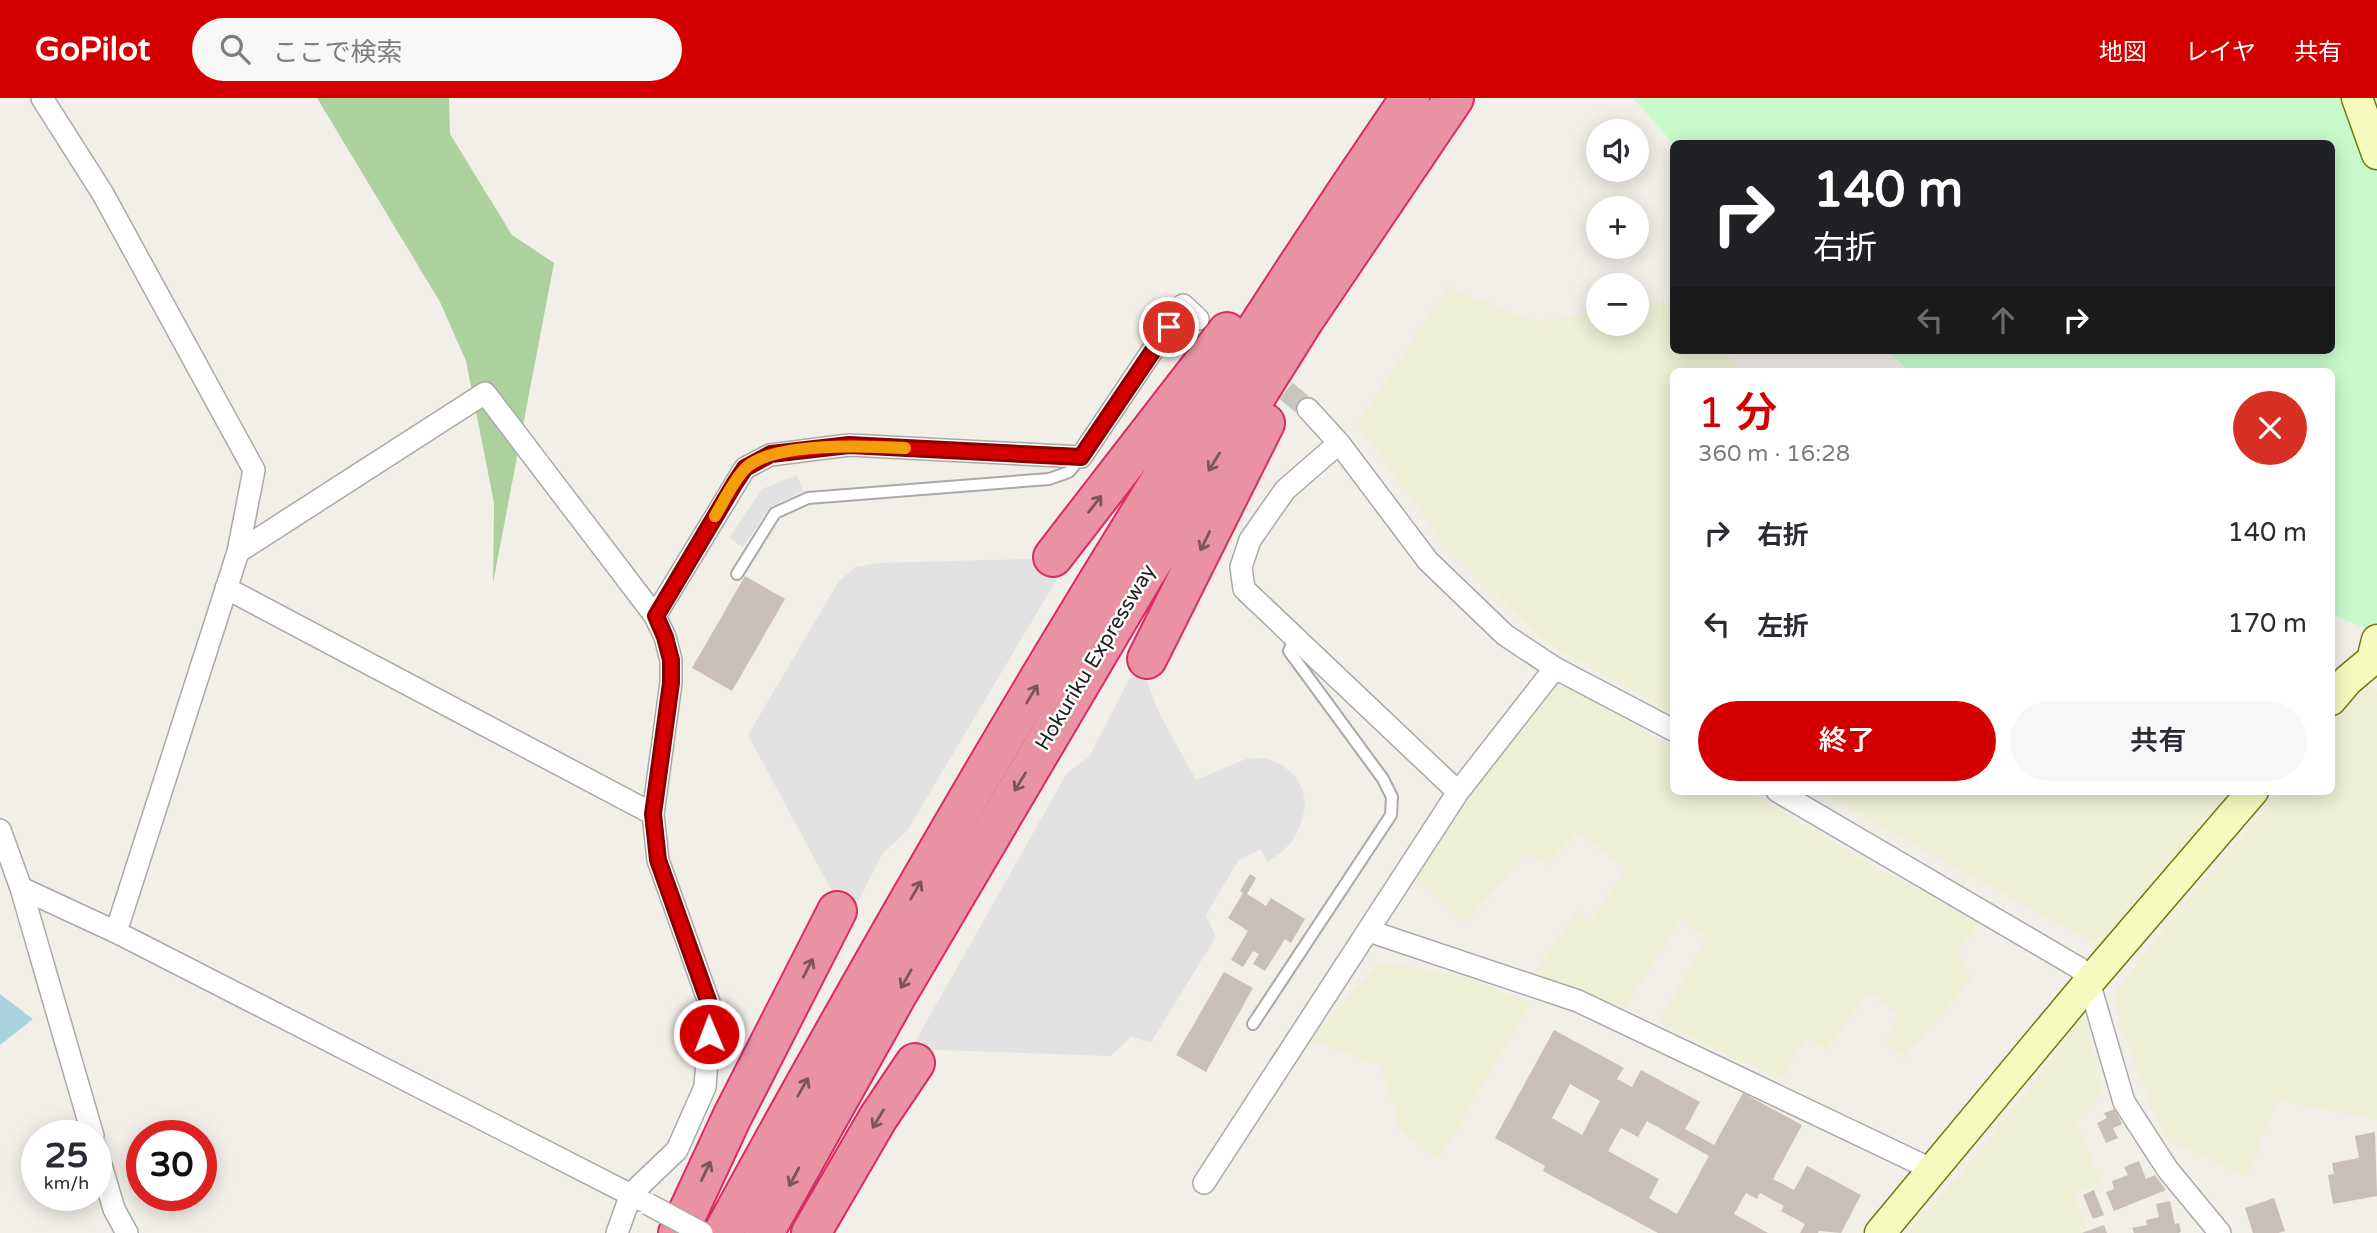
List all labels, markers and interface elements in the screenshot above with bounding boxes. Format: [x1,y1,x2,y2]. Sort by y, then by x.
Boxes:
search box [192,18,682,81]
text: GoPilot [35,30,150,69]
icon: search [216,30,254,68]
text: ここで検索 [272,37,402,68]
text: 地図 [2099,38,2147,67]
text: レイヤ [2185,38,2256,67]
text: 共有 [2294,38,2342,67]
map controls [1586,119,1649,336]
button: sound [1586,119,1649,182]
text: 140 m [1813,161,1963,220]
icon: right [1698,168,1789,259]
button: + [1586,196,1649,259]
text: 右折 [1813,229,1877,267]
button: − [1586,273,1649,336]
pin [1139,297,1199,357]
icon: left [1911,301,1949,339]
icon: ahead [1984,301,2022,339]
icon: right [2057,301,2095,339]
icon: arrive [1150,308,1188,346]
text: 1 分 [1698,388,1777,439]
button: close [2233,391,2307,465]
text: 360 m · 16:28 [1698,440,1850,468]
one-way arrow [1206,451,1220,471]
one-way arrow [1088,495,1103,513]
icon: right [1698,514,1736,552]
text: 140 m [2227,517,2307,548]
text: 右折 [1757,520,1809,551]
one-way arrow [1197,530,1211,551]
street label: Hokuriku Expressway [1030,560,1161,755]
icon: left [1698,605,1736,643]
text: 170 m [2227,608,2307,639]
text: 左折 [1757,611,1809,642]
one-way arrow [1025,684,1039,704]
button: 終了 [1698,701,1996,781]
button: 共有 [2010,701,2307,781]
one-way arrow [1013,772,1027,792]
one-way arrow [909,880,923,900]
one-way arrow [802,958,816,979]
one-way arrow [899,968,912,989]
position arrow [672,997,746,1071]
one-way arrow [796,1078,810,1098]
one-way arrow [870,1109,884,1129]
speed limit sign: 30 [126,1120,217,1211]
text: 25 [45,1135,88,1177]
one-way arrow [700,1161,714,1182]
one-way arrow [787,1166,800,1187]
text: km/h [44,1172,89,1194]

